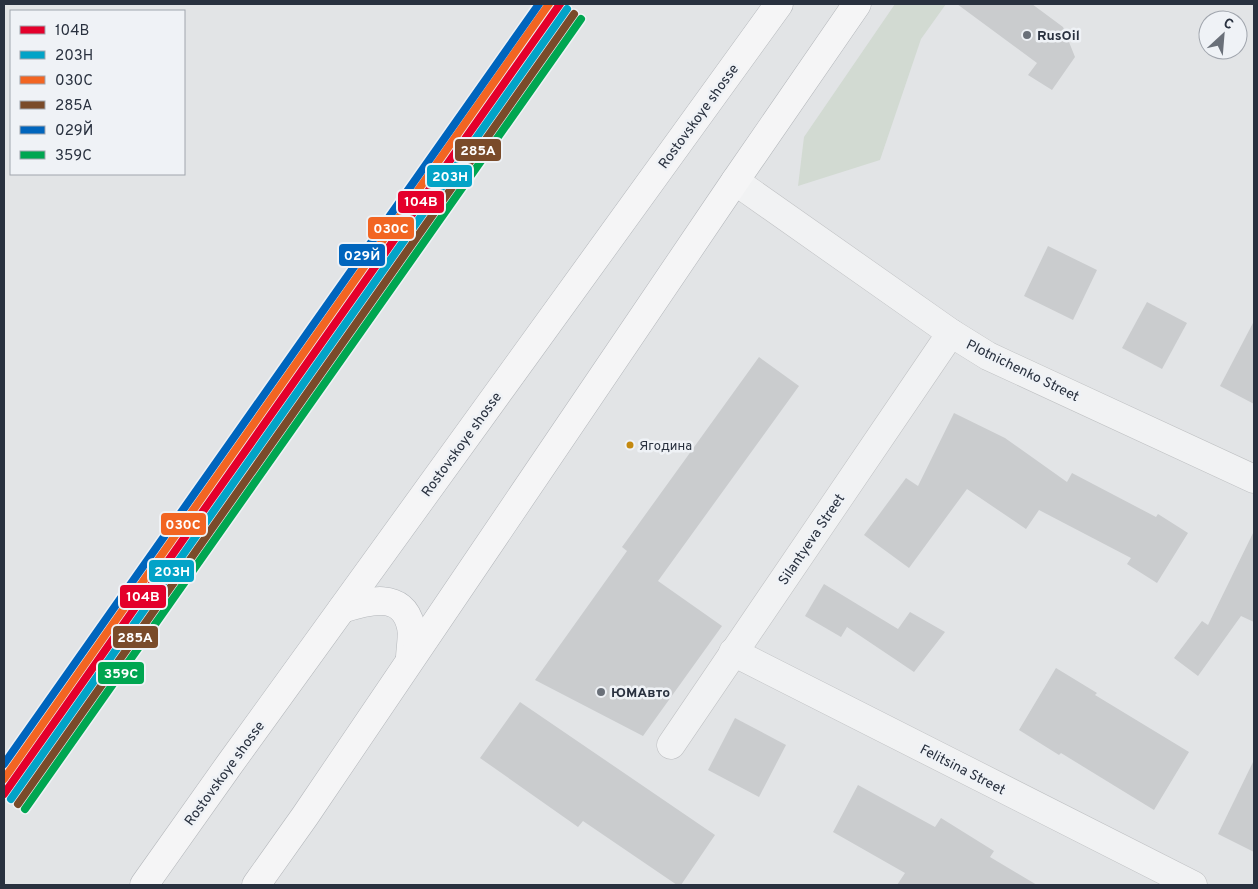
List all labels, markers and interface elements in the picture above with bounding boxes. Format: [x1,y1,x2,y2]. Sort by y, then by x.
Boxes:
legend [10,10,185,175]
north arrow [1198,10,1248,60]
text: С [1220,15,1236,34]
text: 104В [55,22,89,41]
place label: RusOil [1037,28,1080,45]
marker: RusOil [1021,29,1033,41]
text: 203Н [55,47,93,66]
street label: Rostovskoye shosse [656,61,743,173]
text: 030C [55,72,93,91]
text: 285А [55,97,93,116]
text: 029Й [55,120,93,141]
line badge: 285А [454,138,502,162]
text: 285А [460,143,496,160]
text: 359С [55,147,92,166]
line badge: 203Н [426,164,473,188]
text: 203Н [432,169,468,186]
line badge: 104В [397,190,445,214]
text: 104В [404,194,438,211]
line badge: 030C [367,216,415,240]
text: 030C [373,221,409,238]
line badge: 029Й [338,243,386,267]
text: 029Й [344,247,380,265]
street label: Plotnichenko Street [963,337,1082,406]
street label: Rostovskoye shosse [419,389,506,501]
place label: Ягодина [639,439,692,455]
marker: Ягодина [625,440,635,450]
street label: Silantyeva Street [775,491,849,589]
line badge: 030C [160,512,207,536]
text: 030C [165,517,201,534]
line badge: 203Н [148,559,195,583]
text: 203Н [154,564,190,581]
line badge: 104В [119,584,167,609]
text: 104В [126,589,160,606]
line badge: 285А [112,625,159,649]
text: 285А [117,630,153,647]
line badge: 359С [97,661,145,685]
text: 359С [104,666,138,683]
place label: ЮМАвто [611,685,670,702]
marker: ЮМАвто [595,686,607,698]
street label: Rostovskoye shosse [182,718,269,830]
street label: Felitsina Street [917,741,1008,799]

